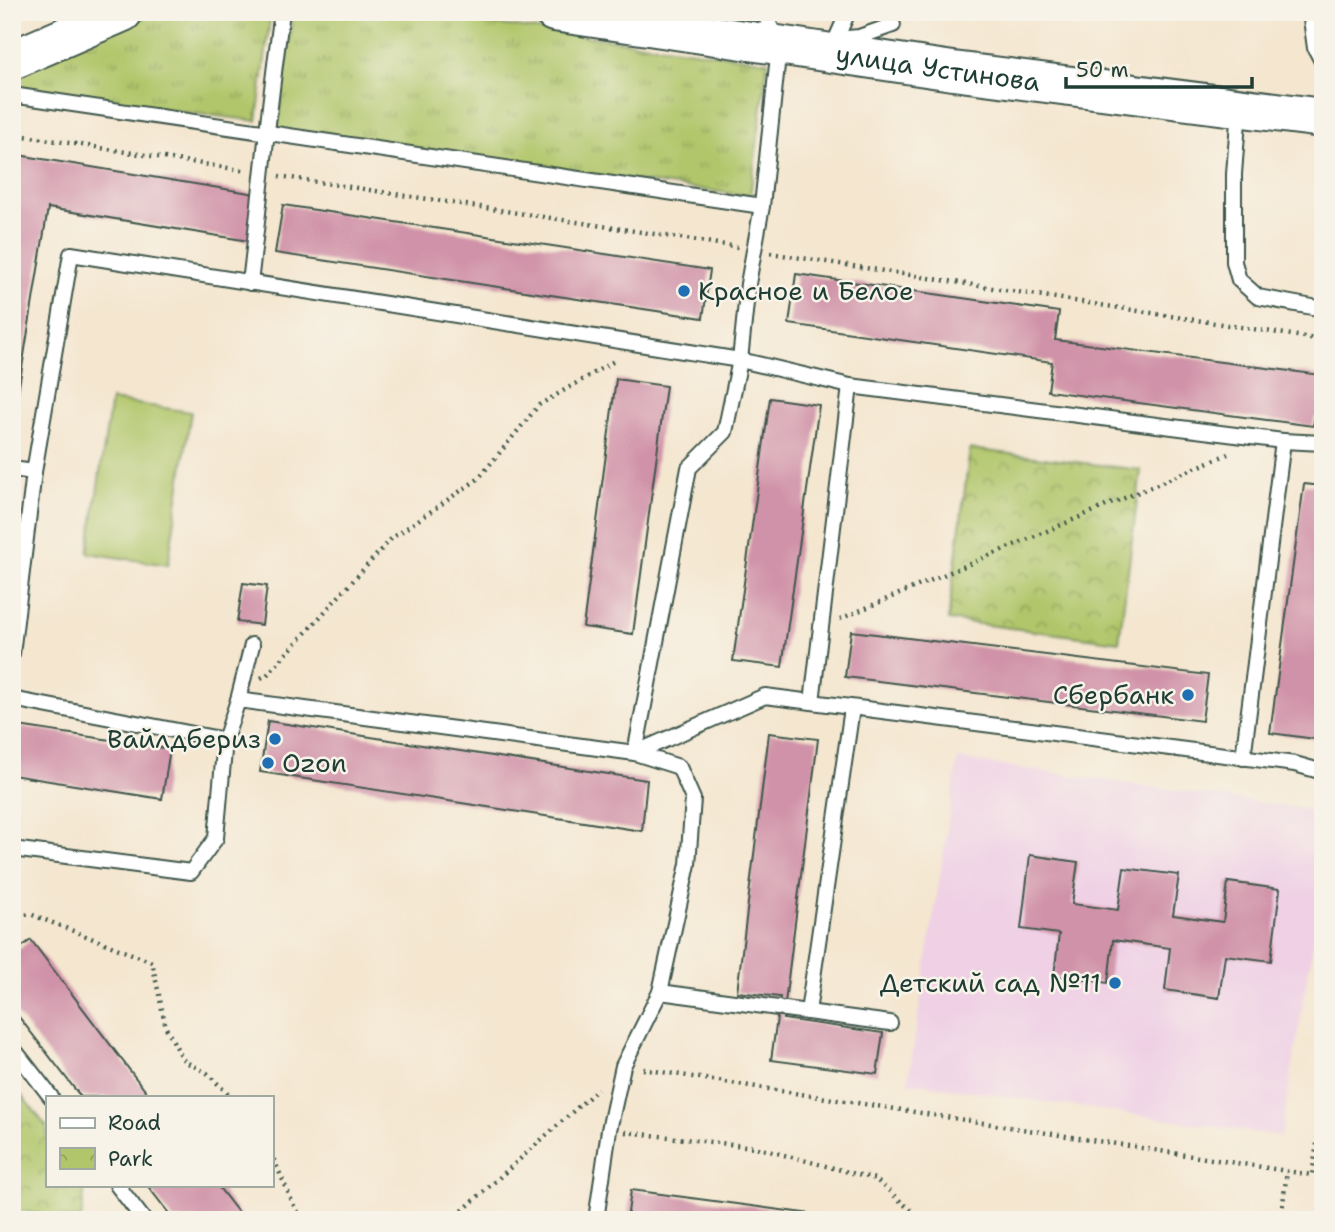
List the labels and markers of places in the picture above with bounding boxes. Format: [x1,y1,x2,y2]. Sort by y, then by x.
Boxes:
place label: Красное и Белое [698,273,914,308]
marker: Красное и Белое [676,283,692,299]
place label: Сбербанк [1053,677,1174,712]
marker: Сбербанк [1180,687,1196,703]
place label: Вайлдбериз [107,721,261,756]
marker: Вайлдбериз [267,731,283,747]
place label: Ozon [282,745,347,780]
marker: Ozon [260,755,276,771]
place label: Детский сад №11 [880,965,1101,1000]
marker: Детский сад №11 [1107,975,1123,991]

